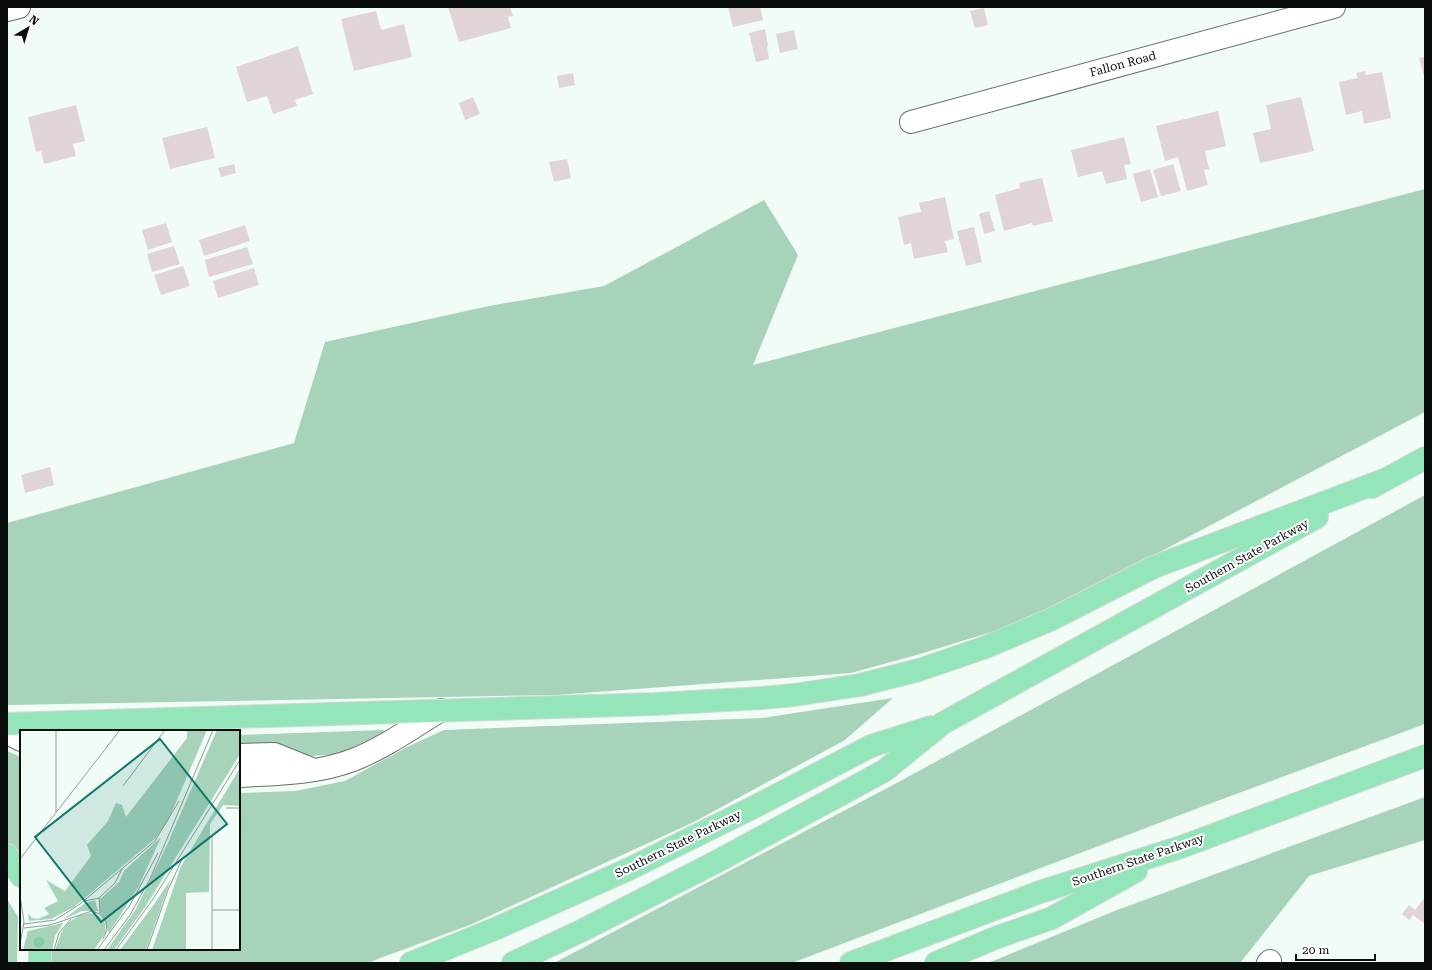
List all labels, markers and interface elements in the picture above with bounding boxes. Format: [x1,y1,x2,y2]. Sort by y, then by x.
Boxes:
north arrow [8,8,48,48]
text: N [27,13,42,29]
street label: Fallon Road [1088,48,1158,80]
street label: Southern State Parkway [1183,516,1312,596]
inset map [20,730,240,950]
street label: Southern State Parkway [613,807,744,881]
street label: Southern State Parkway [1070,831,1207,889]
scale bar [1296,936,1375,962]
text: 20 m [1302,943,1329,957]

